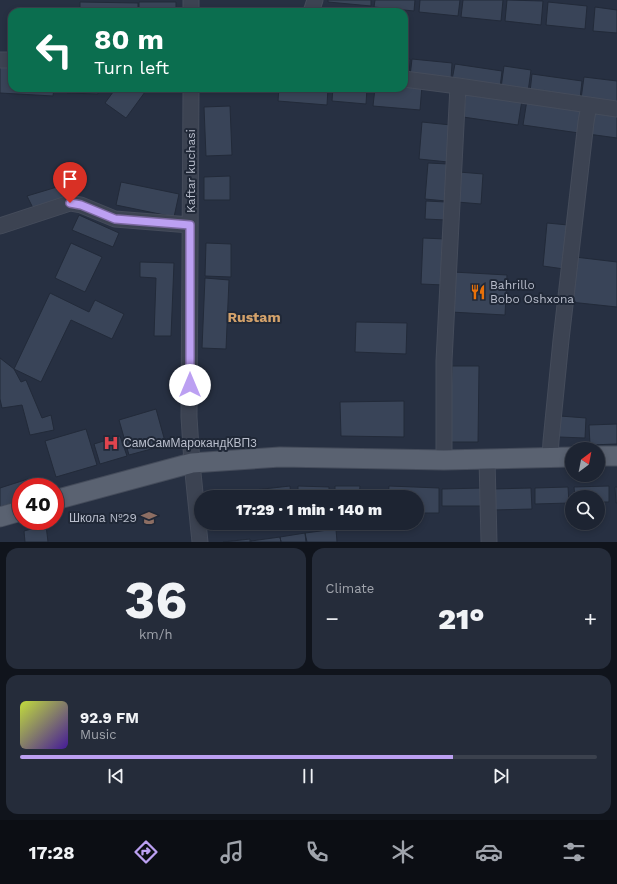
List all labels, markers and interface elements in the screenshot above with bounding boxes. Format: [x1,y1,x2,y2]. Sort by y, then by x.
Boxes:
text: 80 m [94,23,164,56]
icon: left [28,24,80,76]
text: Turn left [94,57,169,78]
street label: Kaftar kuchasi [184,129,198,213]
pin [53,162,87,203]
icon: arrive [59,168,81,190]
place label: Bahrillo Bobo Oshxona [490,278,574,306]
restaurant icon: Bahrillo Bobo Oshxona [469,283,487,301]
district label: Rustam [227,309,281,325]
position arrow [169,364,211,406]
hospital icon: СамСамМарокандКВП3 [102,434,120,452]
place label: СамСамМарокандКВП3 [123,436,257,450]
north arrow [565,442,605,482]
map controls [565,442,605,530]
speed limit sign: 40 [12,478,64,530]
button: search [565,490,605,530]
text: 17:29 · 1 min · 140 m [236,501,382,519]
school or university icon: Школа №29 [140,509,158,527]
place label: Школа №29 [69,511,137,525]
text: 36 [124,570,187,631]
text: Climate [326,581,374,596]
text: 21° [438,601,485,636]
text: − [326,606,339,631]
text: + [584,606,597,631]
text: km/h [139,627,173,642]
text: 92.9 FM [80,709,139,727]
text: Music [80,727,117,742]
icon: previous [105,765,127,787]
icon: pause [297,765,319,787]
icon: next [490,765,512,787]
icon: directions [132,838,160,866]
icon: music [218,838,246,866]
icon: phone [303,838,331,866]
icon: climate [389,838,417,866]
icon: car [475,838,503,866]
icon: filters [560,838,588,866]
text: 17:28 [29,842,75,863]

